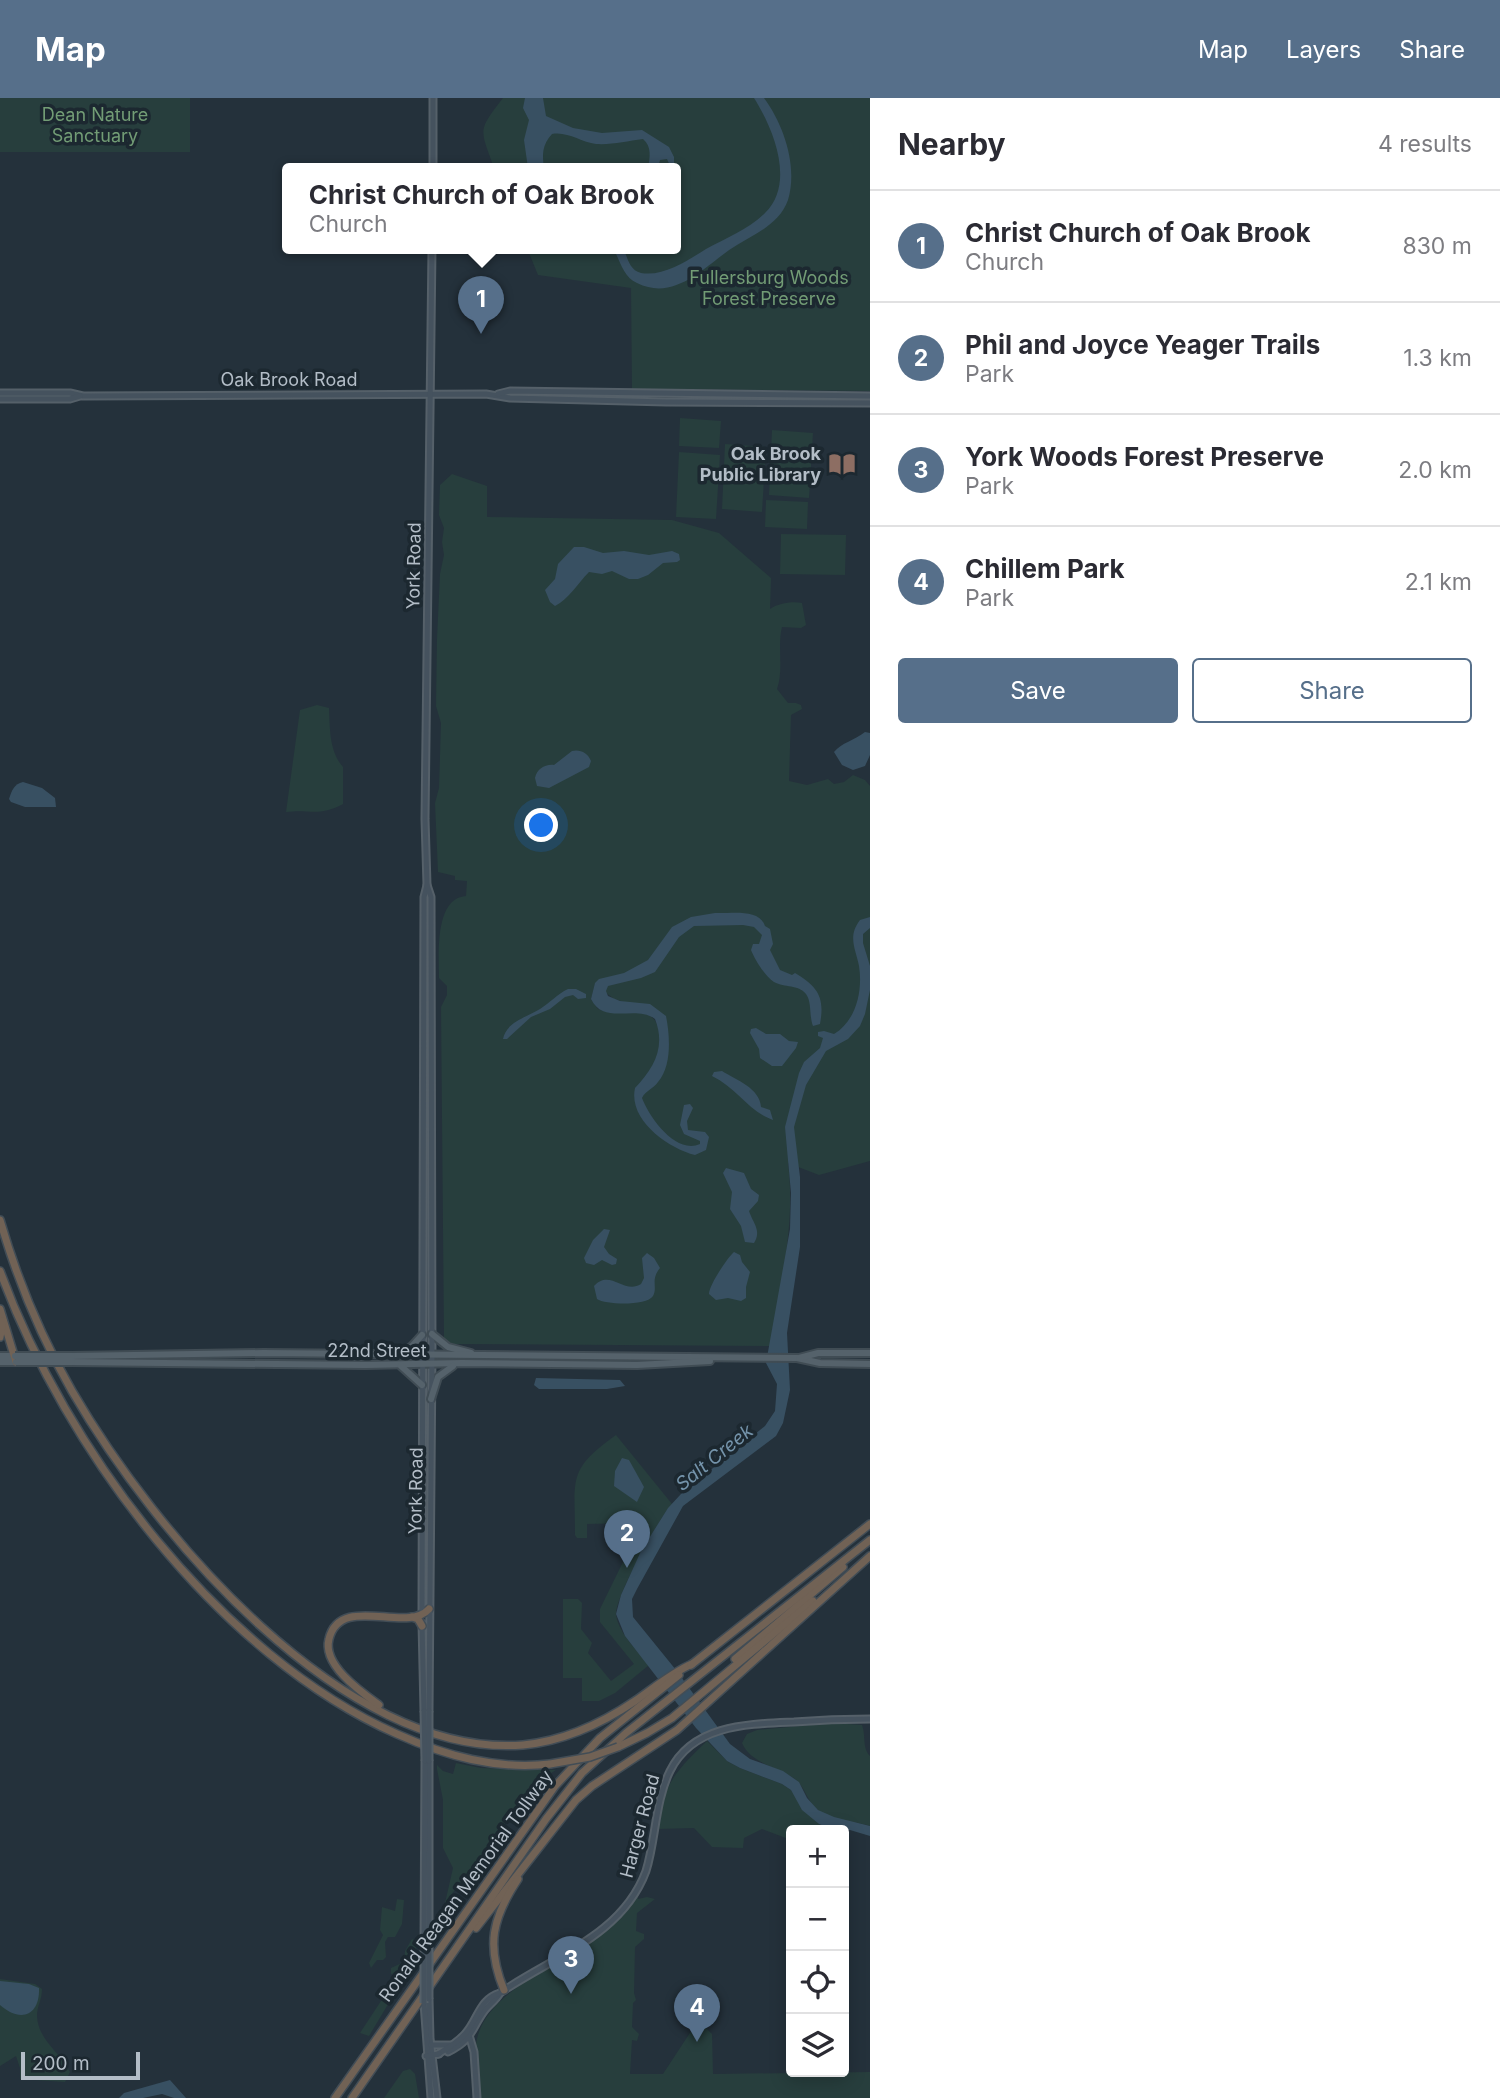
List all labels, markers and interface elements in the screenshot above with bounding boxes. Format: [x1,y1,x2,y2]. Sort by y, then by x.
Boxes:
text: Map [35,29,106,69]
text: Map [1198,35,1248,64]
text: Layers [1286,35,1361,64]
text: Share [1399,35,1465,64]
park label: Dean Nature Sanctuary [42,104,148,146]
text: Nearby [898,126,1006,162]
text: 4 results [1378,130,1472,158]
popup [282,163,681,254]
text: Christ Church of Oak Brook [309,179,654,210]
text: Church [309,210,388,238]
text: Christ Church of Oak Brook [965,217,1311,248]
text: 1 [916,232,926,260]
text: 830 m [1402,232,1472,260]
text: Church [965,248,1044,276]
park label: Fullersburg Woods Forest Preserve [689,267,849,309]
pin: 1 [458,276,504,334]
text: Phil and Joyce Yeager Trails [965,329,1320,360]
text: 2 [914,344,928,372]
text: 1.3 km [1403,344,1472,372]
text: Park [965,360,1014,388]
street label: Oak Brook Road [220,369,358,390]
text: York Woods Forest Preserve [965,441,1324,472]
place label: Oak Brook Public Library [700,443,822,485]
library icon: Oak Brook Public Library [827,449,857,479]
text: 3 [914,456,928,484]
text: 2.0 km [1398,456,1472,484]
text: Park [965,472,1014,500]
street label: York Road [402,522,425,610]
text: Chillem Park [965,553,1125,584]
text: 4 [913,568,929,596]
text: 2.1 km [1405,568,1472,596]
text: Park [965,584,1014,612]
button: Save [898,658,1178,723]
button: Share [1192,658,1472,723]
your location [524,808,558,842]
street label: 22nd Street [327,1340,427,1361]
water label: Salt Creek [671,1419,758,1496]
street label: York Road [404,1447,427,1535]
pin: 2 [604,1510,650,1568]
street label: Ronald Reagan Memorial Tollway [375,1766,557,2006]
street label: Harger Road [616,1772,663,1880]
map controls [786,1825,849,2077]
button: + [786,1825,849,1888]
button: − [786,1888,849,1951]
pin: 3 [548,1936,594,1994]
button: locate [786,1951,849,2014]
pin: 4 [674,1984,720,2042]
button: layers [786,2014,849,2077]
scale bar [21,2049,140,2081]
text: 200 m [32,2052,90,2075]

